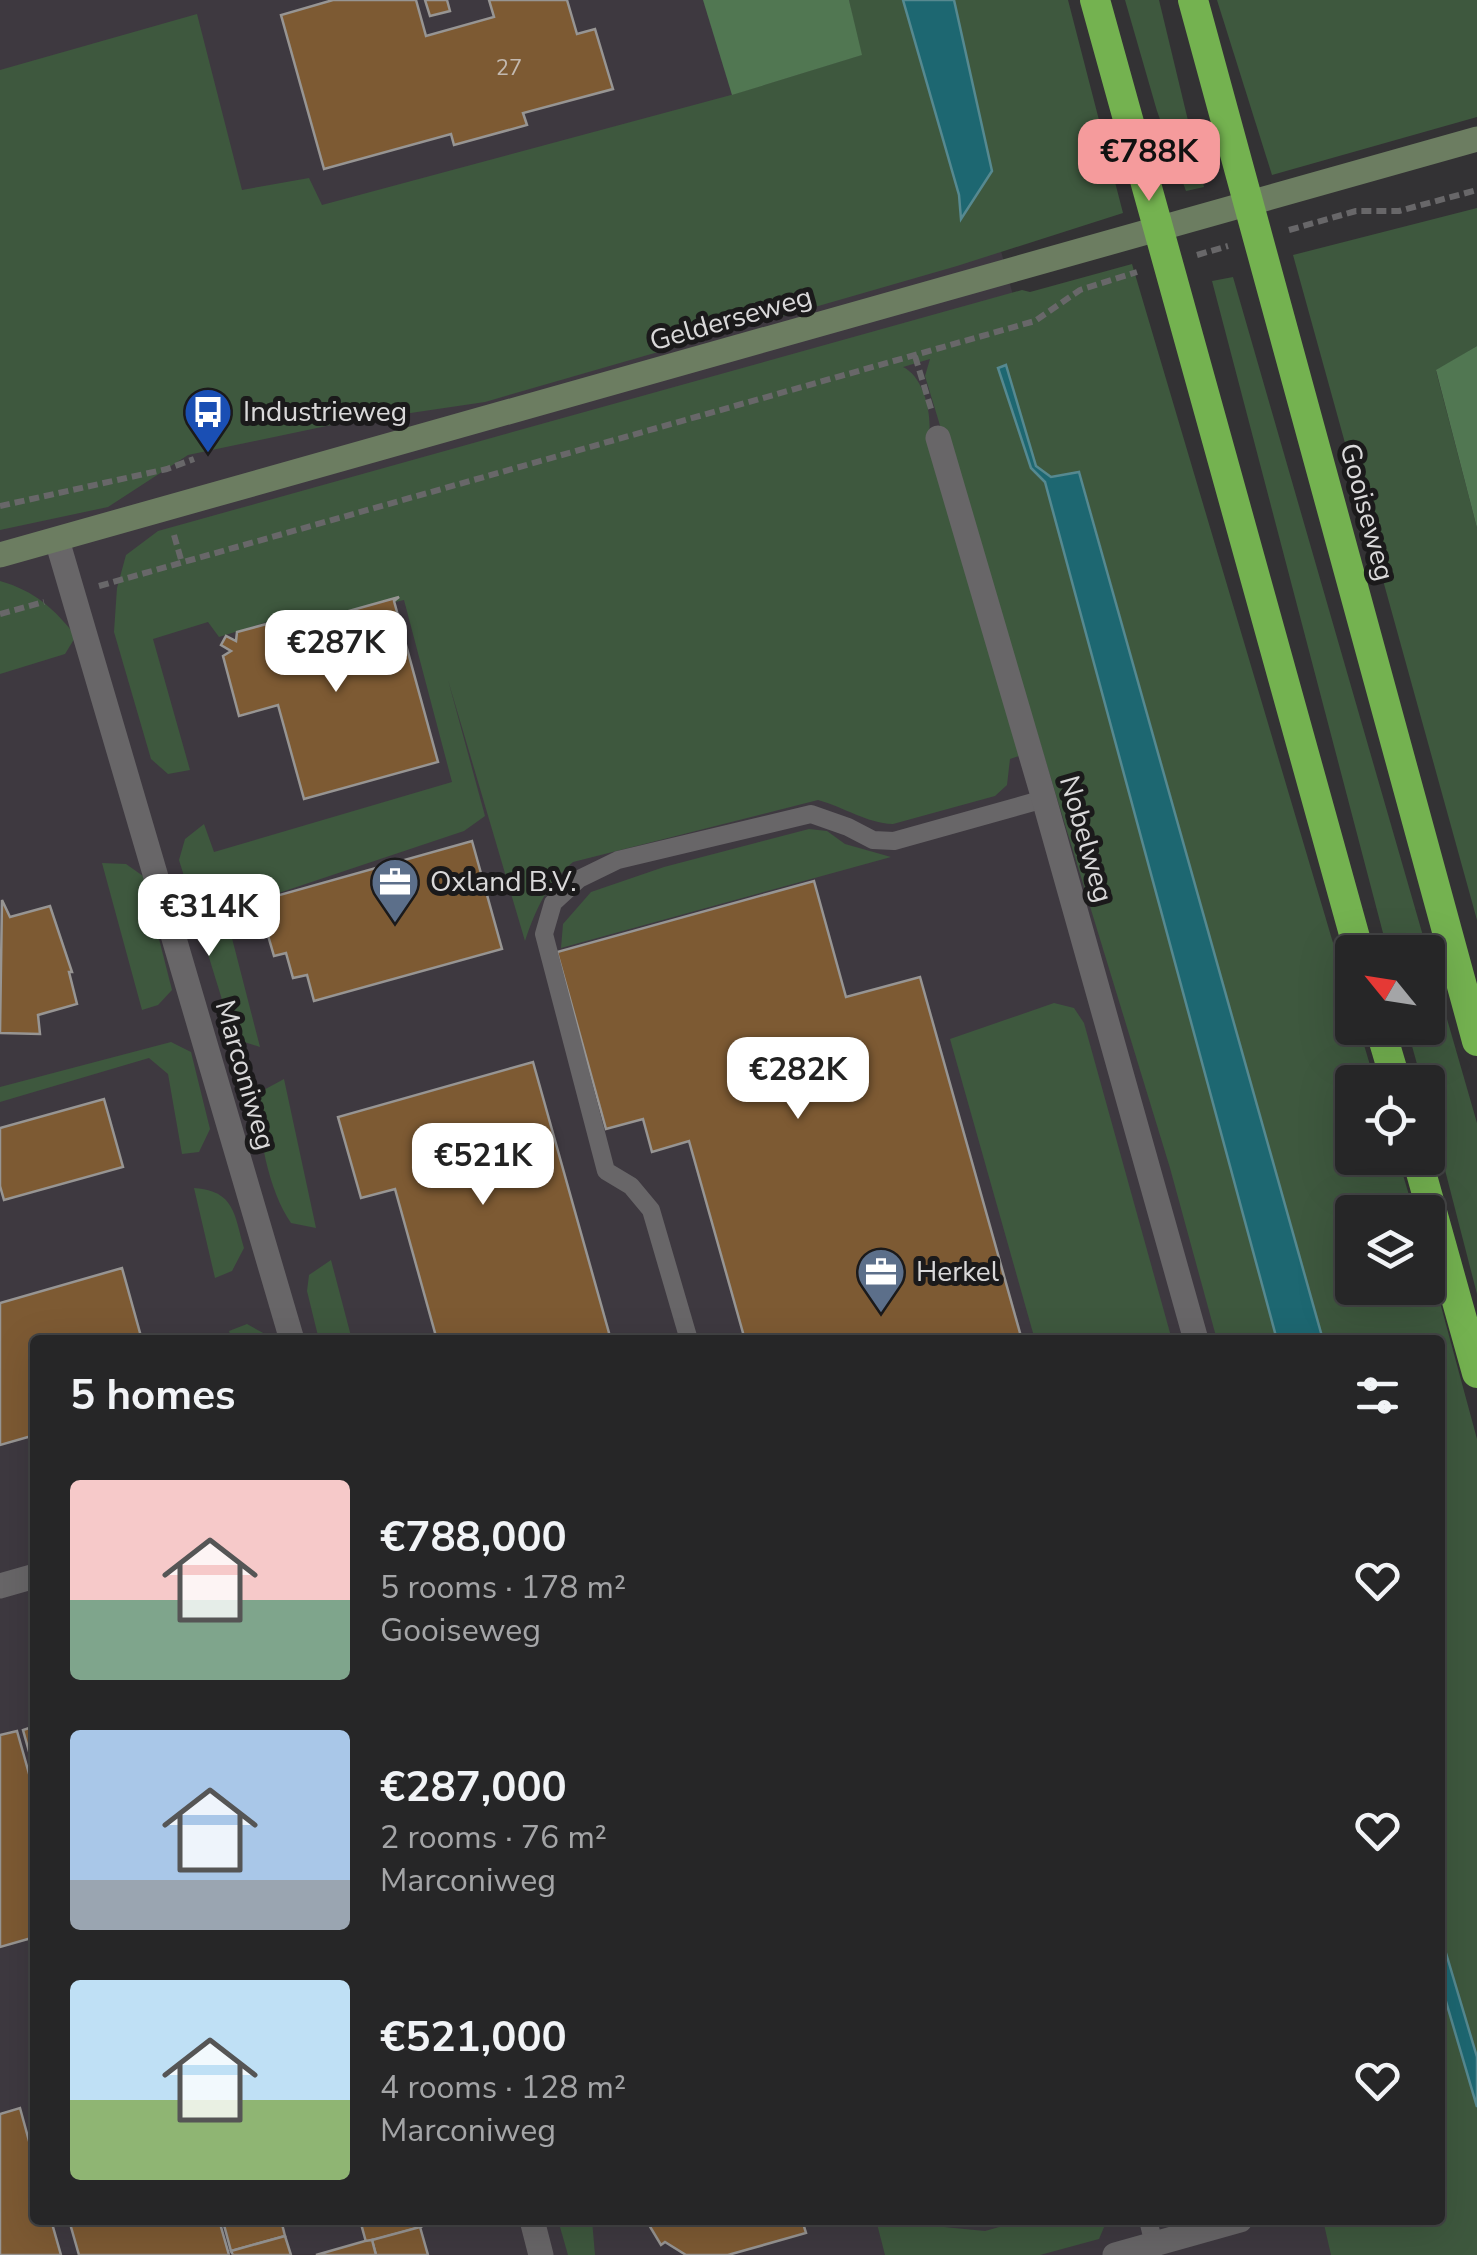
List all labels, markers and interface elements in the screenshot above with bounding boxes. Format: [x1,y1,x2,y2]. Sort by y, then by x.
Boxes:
house number: 27 [496,53,522,83]
pin: €788K [1079,119,1219,204]
text: €788K [1100,130,1198,173]
street label: Gelderseweg [645,278,817,360]
bus stop icon: Industrieweg [182,386,234,454]
place label: Industrieweg [243,393,407,431]
street label: Gooiseweg [1330,439,1404,585]
pin: €287K [266,610,406,695]
text: €287K [287,621,385,664]
street label: Nobelweg [1050,771,1122,907]
office icon: Oxland B.V. [369,856,421,924]
place label: Oxland B.V. [430,863,577,901]
pin: €314K [139,874,279,959]
text: €314K [160,885,258,928]
north arrow [1335,935,1445,1045]
map controls [1335,935,1445,1305]
street label: Marconiweg [206,996,284,1154]
pin: €282K [728,1037,868,1122]
text: €282K [749,1048,847,1091]
button: locate [1335,1065,1445,1175]
pin: €521K [413,1123,553,1208]
text: €521K [434,1134,532,1177]
button: layers [1335,1195,1445,1305]
office icon: Herkel [855,1246,907,1314]
place label: Herkel [916,1253,1000,1291]
text: 5 homes [70,1367,235,1424]
icon: filters [1350,1368,1405,1423]
text: €788,000 [380,1509,567,1566]
icon: home [150,1520,270,1640]
icon: heart [1350,1553,1405,1608]
text: 5 rooms · 178 m² [380,1566,626,1609]
text: Gooiseweg [380,1609,541,1652]
text: €287,000 [380,1759,567,1816]
icon: home [150,1770,270,1890]
icon: heart [1350,1803,1405,1858]
text: 2 rooms · 76 m² [380,1816,607,1859]
text: Marconiweg [380,1859,556,1902]
text: €521,000 [380,2009,567,2066]
icon: home [150,2020,270,2140]
icon: heart [1350,2053,1405,2108]
text: 4 rooms · 128 m² [380,2066,626,2109]
text: Marconiweg [380,2109,556,2152]

